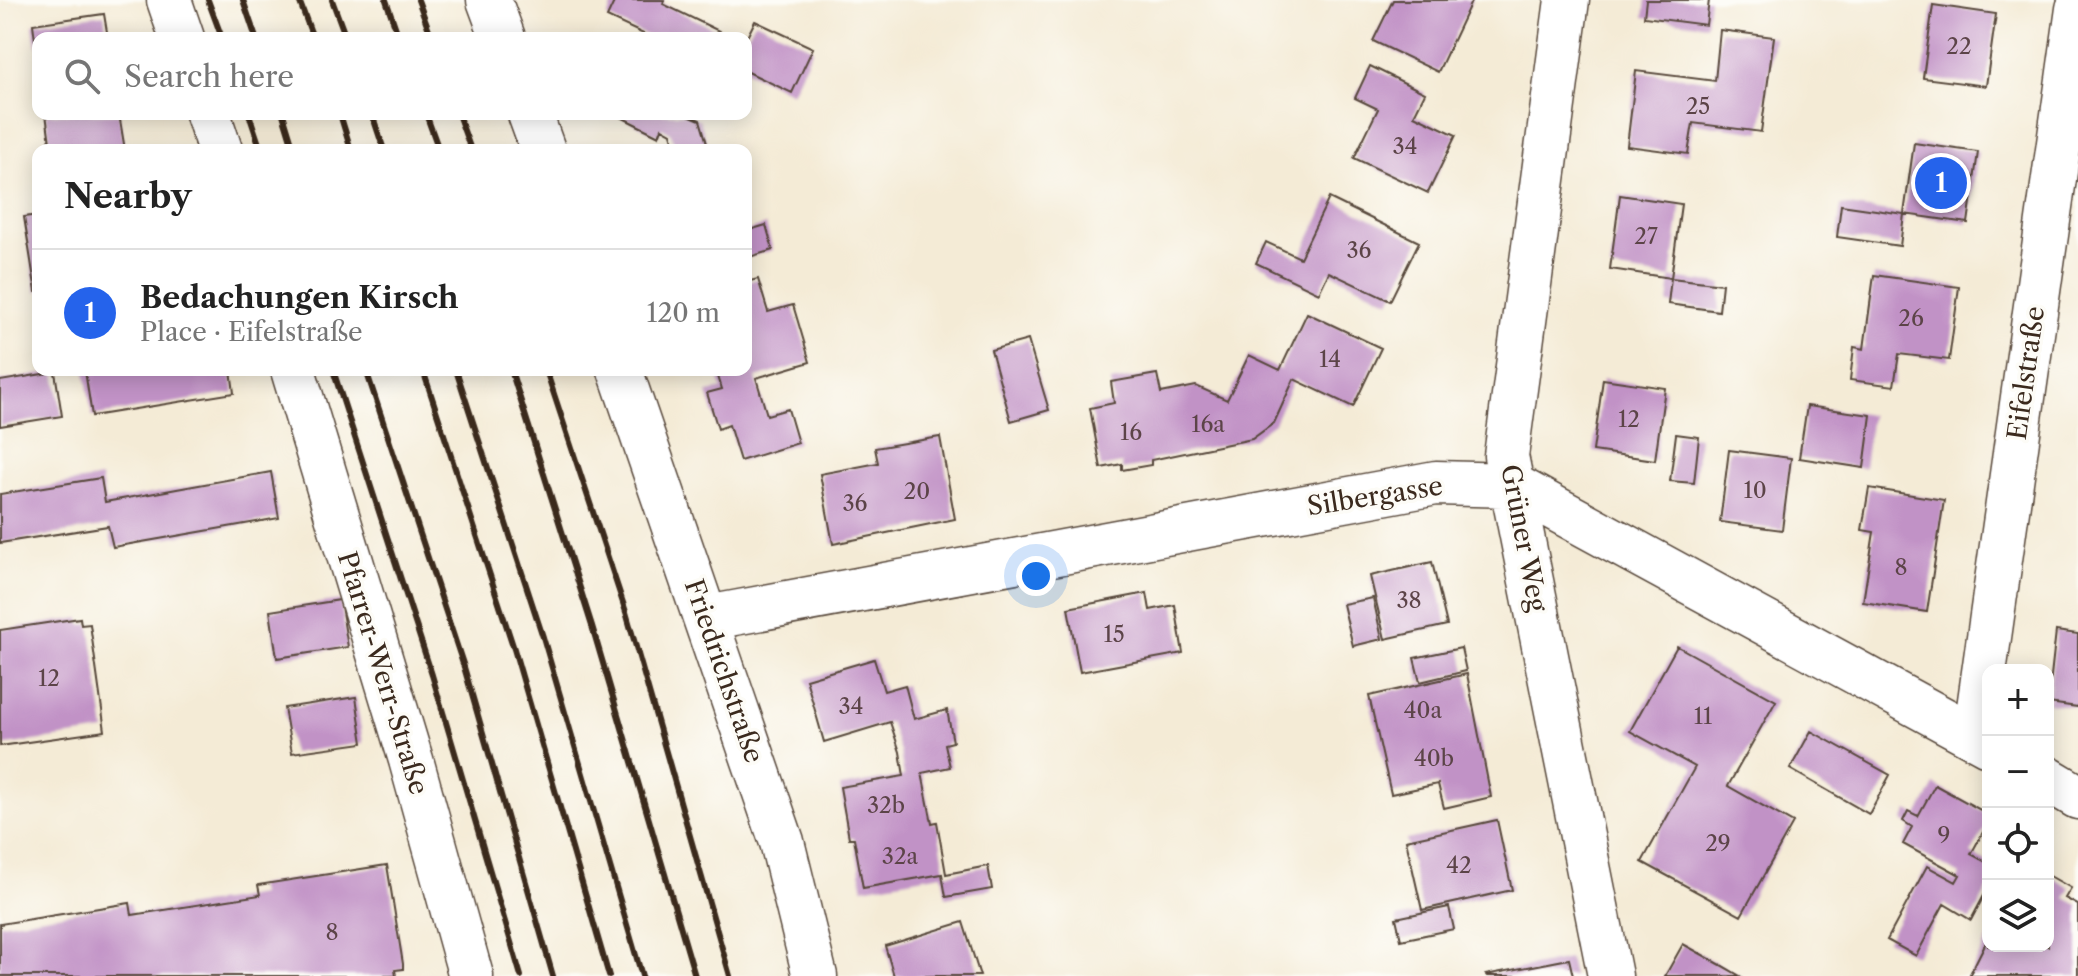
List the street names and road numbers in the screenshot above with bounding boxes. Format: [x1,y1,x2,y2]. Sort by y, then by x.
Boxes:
street label: Eifelstraße [2001,304,2051,442]
street label: Grüner Weg [1494,462,1554,615]
street label: Silbergasse [1305,469,1445,523]
street label: Pfarrer-Werr-Straße [331,548,435,798]
street label: Friedrichstraße [678,575,770,767]

